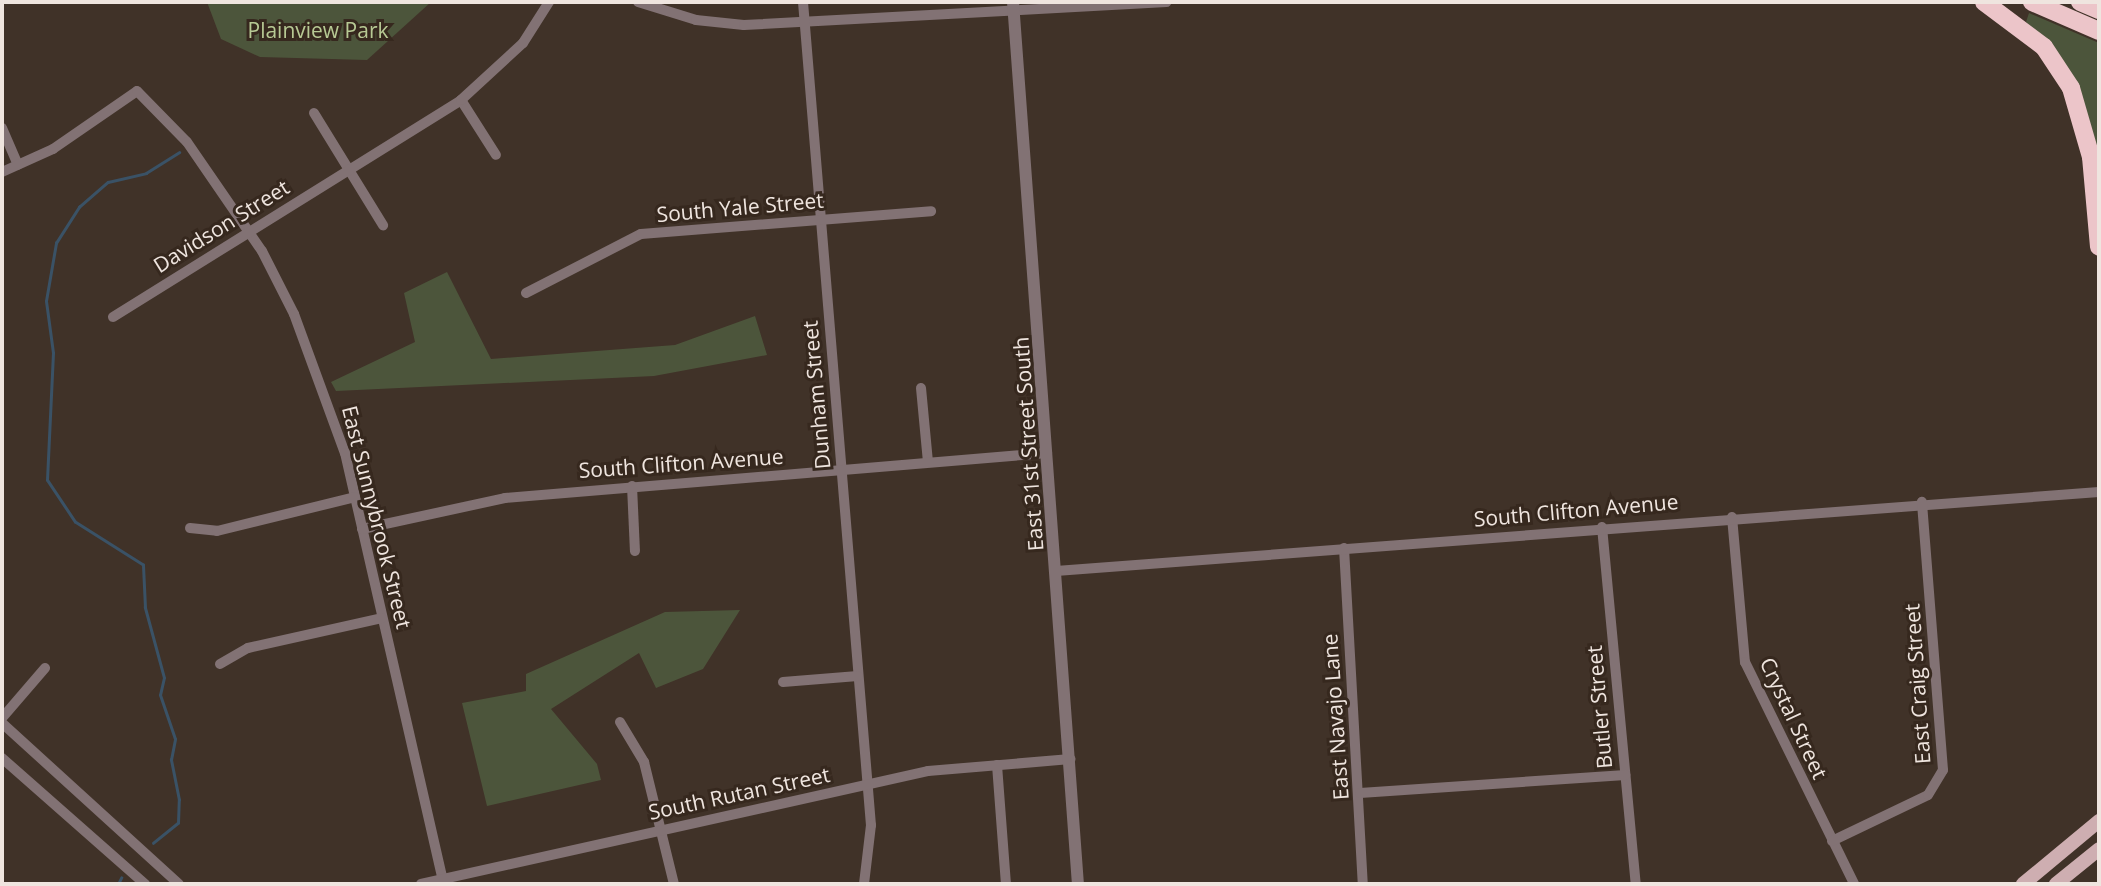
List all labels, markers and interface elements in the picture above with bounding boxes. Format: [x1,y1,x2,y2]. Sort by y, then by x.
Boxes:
park label: Plainview Park [247,17,389,43]
street label: Davidson Street [149,174,293,278]
street label: South Yale Street [655,187,825,227]
street label: Dunham Street [797,320,835,470]
street label: East 31st Street South [1008,336,1048,552]
street label: East Sunnybrook Street [337,403,417,631]
street label: South Clifton Avenue [578,443,784,483]
street label: South Clifton Avenue [1473,489,1679,531]
street label: East Craig Street [1899,603,1935,765]
street label: East Navajo Lane [1317,633,1353,801]
street label: Butler Street [1581,644,1617,770]
street label: Crystal Street [1755,653,1833,783]
street label: South Rutan Street [646,761,832,825]

